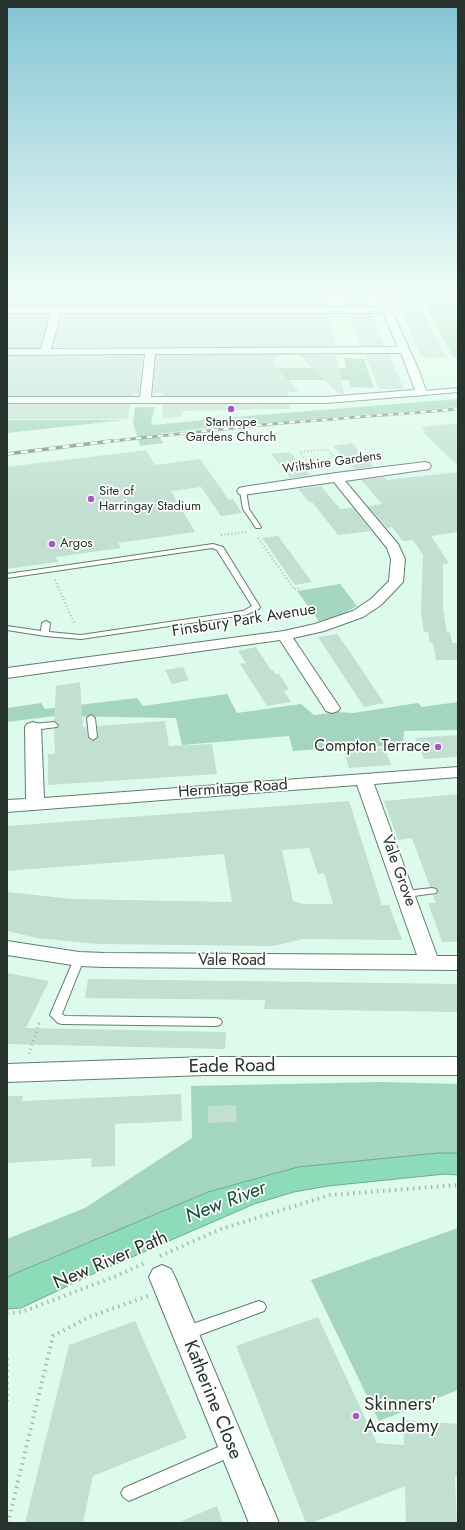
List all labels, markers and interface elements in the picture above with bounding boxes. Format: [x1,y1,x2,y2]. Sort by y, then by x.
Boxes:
marker: Stanhope Gardens Church [226,404,236,414]
place label: Stanhope Gardens Church [186,415,276,446]
street label: Wiltshire Gardens [282,448,382,478]
place label: Site of Harringay Stadium [99,484,201,515]
marker: Site of Harringay Stadium [86,494,96,504]
place label: Argos [60,536,93,552]
marker: Argos [47,539,57,549]
street label: Finsbury Park Avenue [171,600,317,642]
place label: Compton Terrace [314,737,430,757]
marker: Compton Terrace [433,742,443,752]
street label: Hermitage Road [177,776,289,802]
street label: Vale Grove [376,833,420,909]
street label: Vale Road [198,951,266,971]
street label: Eade Road [188,1055,276,1079]
water label: New River [182,1177,270,1229]
street label: New River Path [50,1227,172,1295]
street label: Katherine Close [178,1337,246,1463]
place label: Skinners' Academy [364,1394,438,1438]
marker: Skinners' Academy [351,1411,361,1421]

